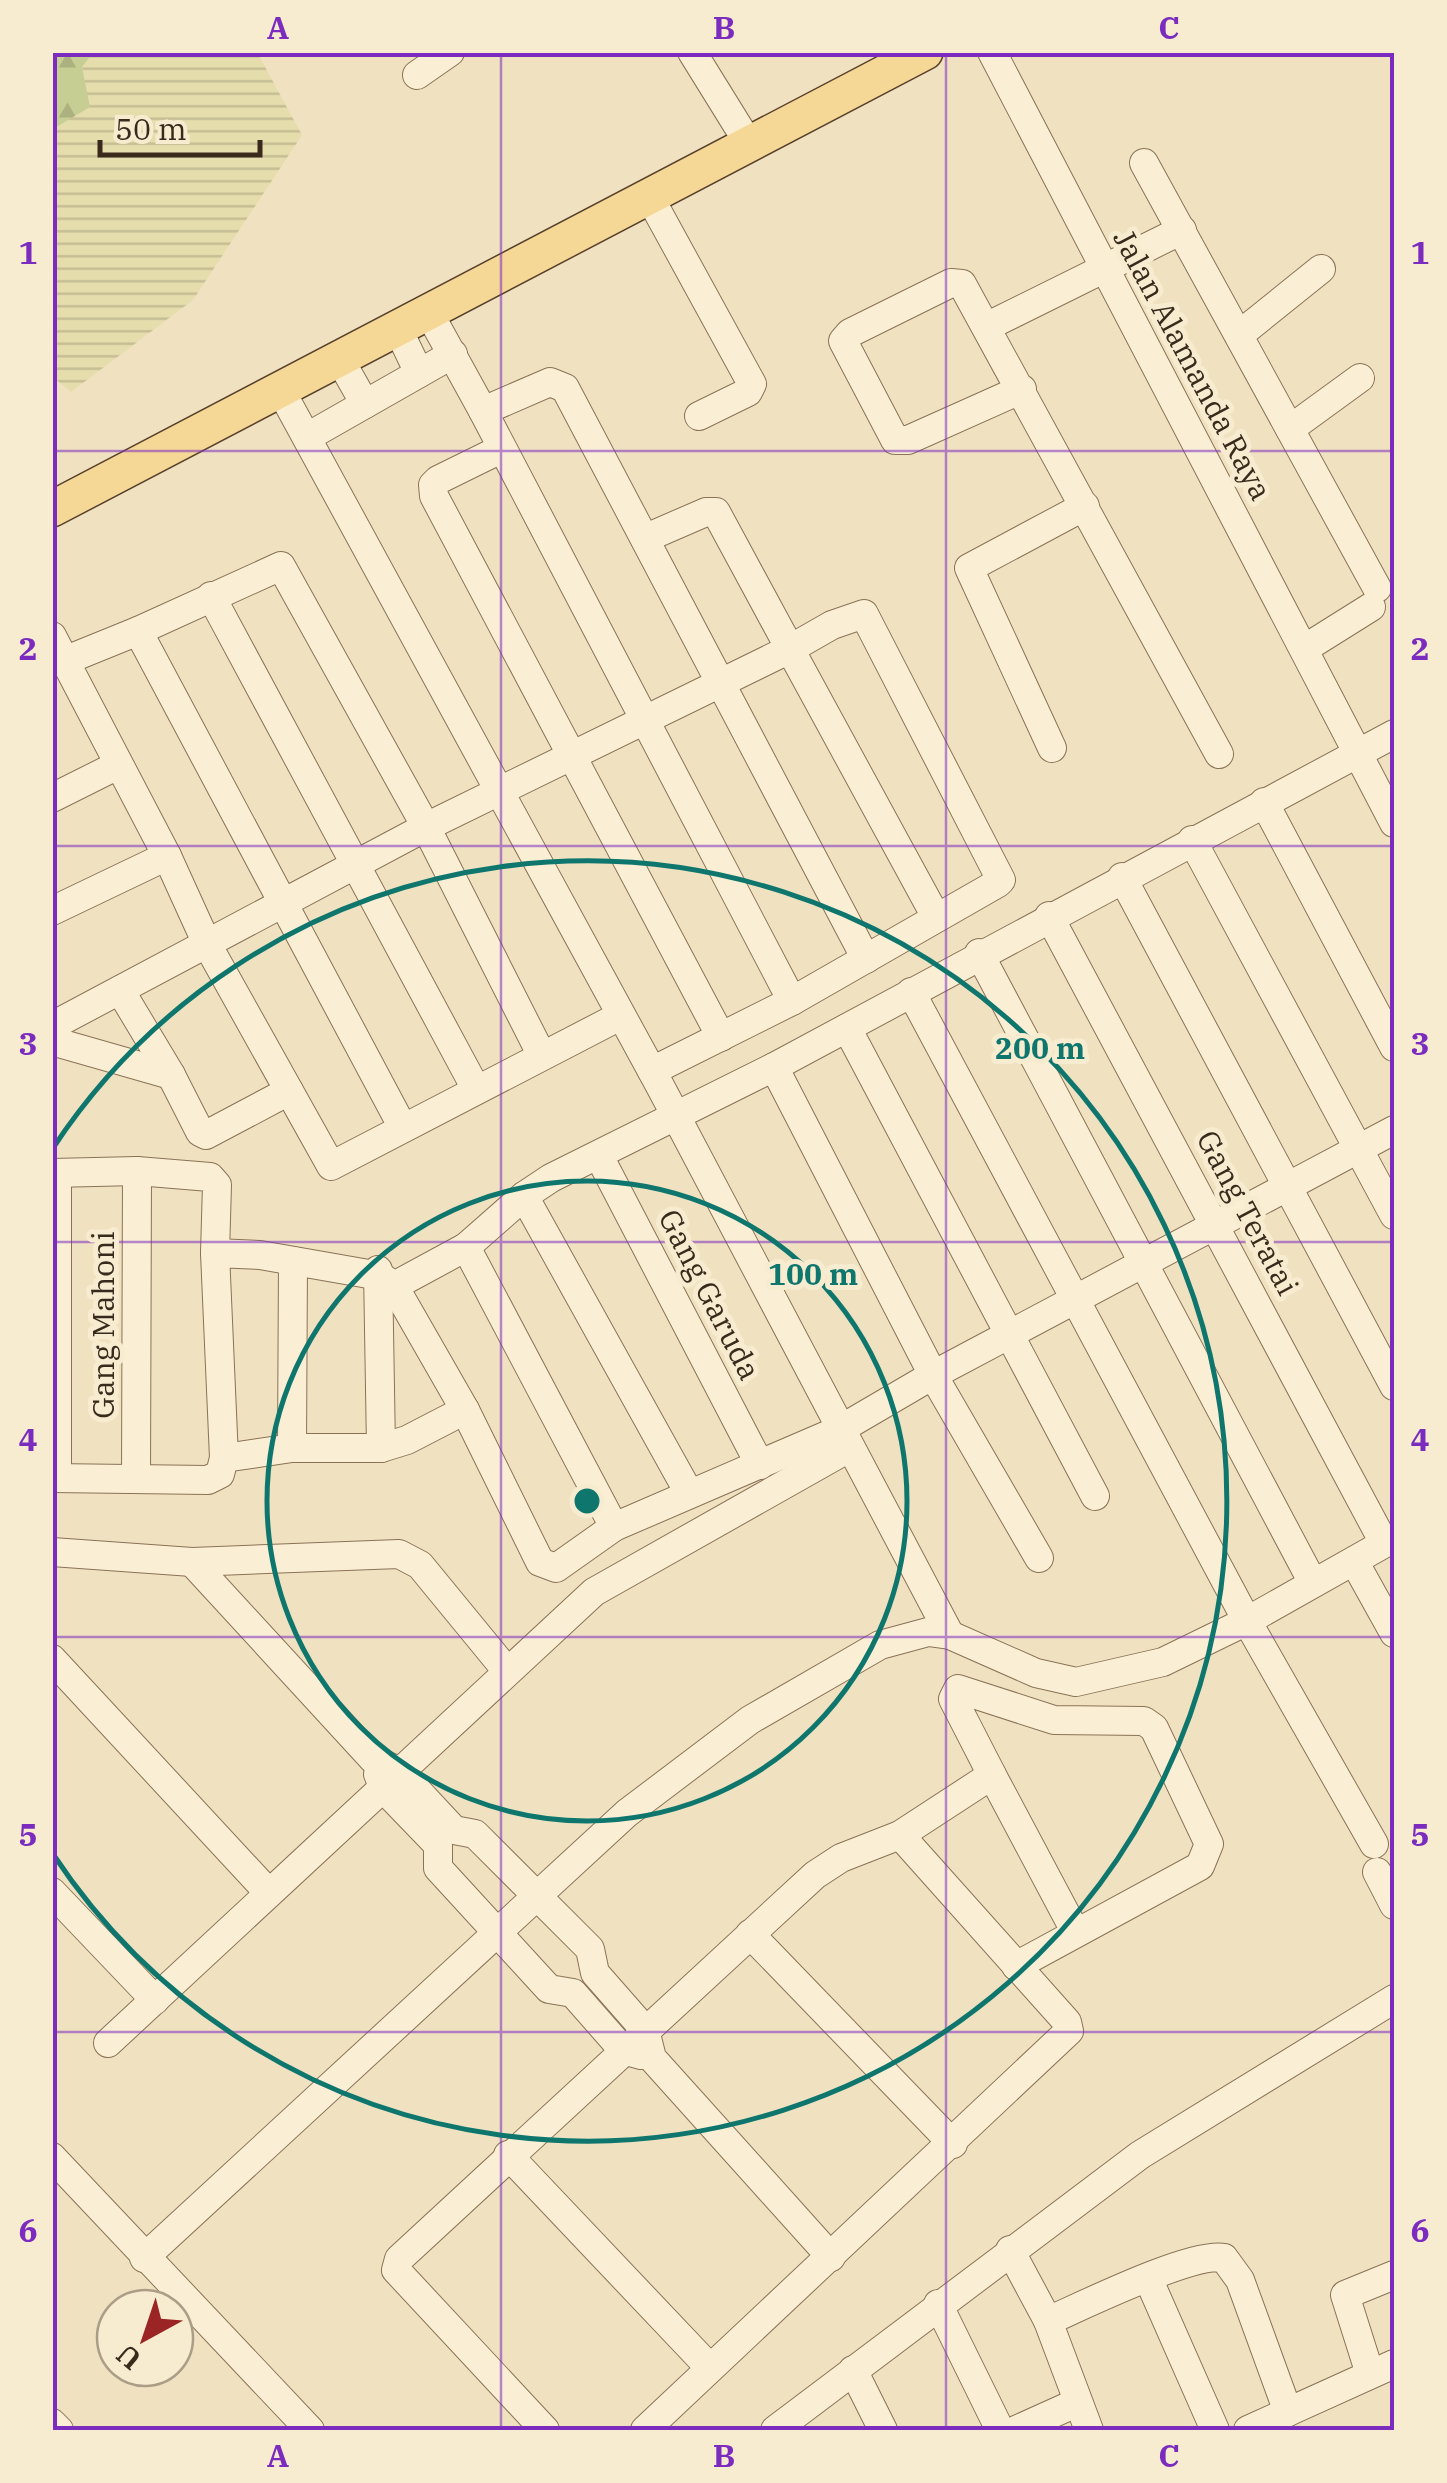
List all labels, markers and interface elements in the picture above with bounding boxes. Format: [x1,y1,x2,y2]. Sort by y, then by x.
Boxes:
text: A [267,6,289,48]
text: B [713,6,735,48]
text: C [1158,6,1180,48]
scale bar [100,95,260,157]
text: 50 m [115,109,187,148]
street label: Jalan Alamanda Raya [1105,222,1281,506]
text: 1 [18,231,38,273]
text: 1 [1410,231,1430,273]
text: 2 [18,627,38,669]
text: 2 [1410,627,1430,669]
text: 3 [18,1022,38,1064]
text: 3 [1410,1022,1430,1064]
text: 200 m [995,1028,1085,1067]
street label: Gang Teratai [1189,1123,1308,1301]
street label: Gang Garuda [651,1203,770,1386]
street label: Gang Mahoni [83,1231,122,1419]
text: 100 m [768,1254,858,1293]
text: 4 [18,1418,38,1460]
text: 4 [1410,1418,1430,1460]
centre of rings [569,1483,605,1519]
text: 5 [18,1813,38,1855]
text: 5 [1410,1813,1430,1855]
text: 6 [18,2209,38,2251]
text: 6 [1410,2209,1430,2251]
north arrow [95,2288,195,2388]
text: U [108,2336,149,2379]
text: A [267,2434,289,2476]
text: B [713,2434,735,2476]
text: C [1158,2434,1180,2476]

